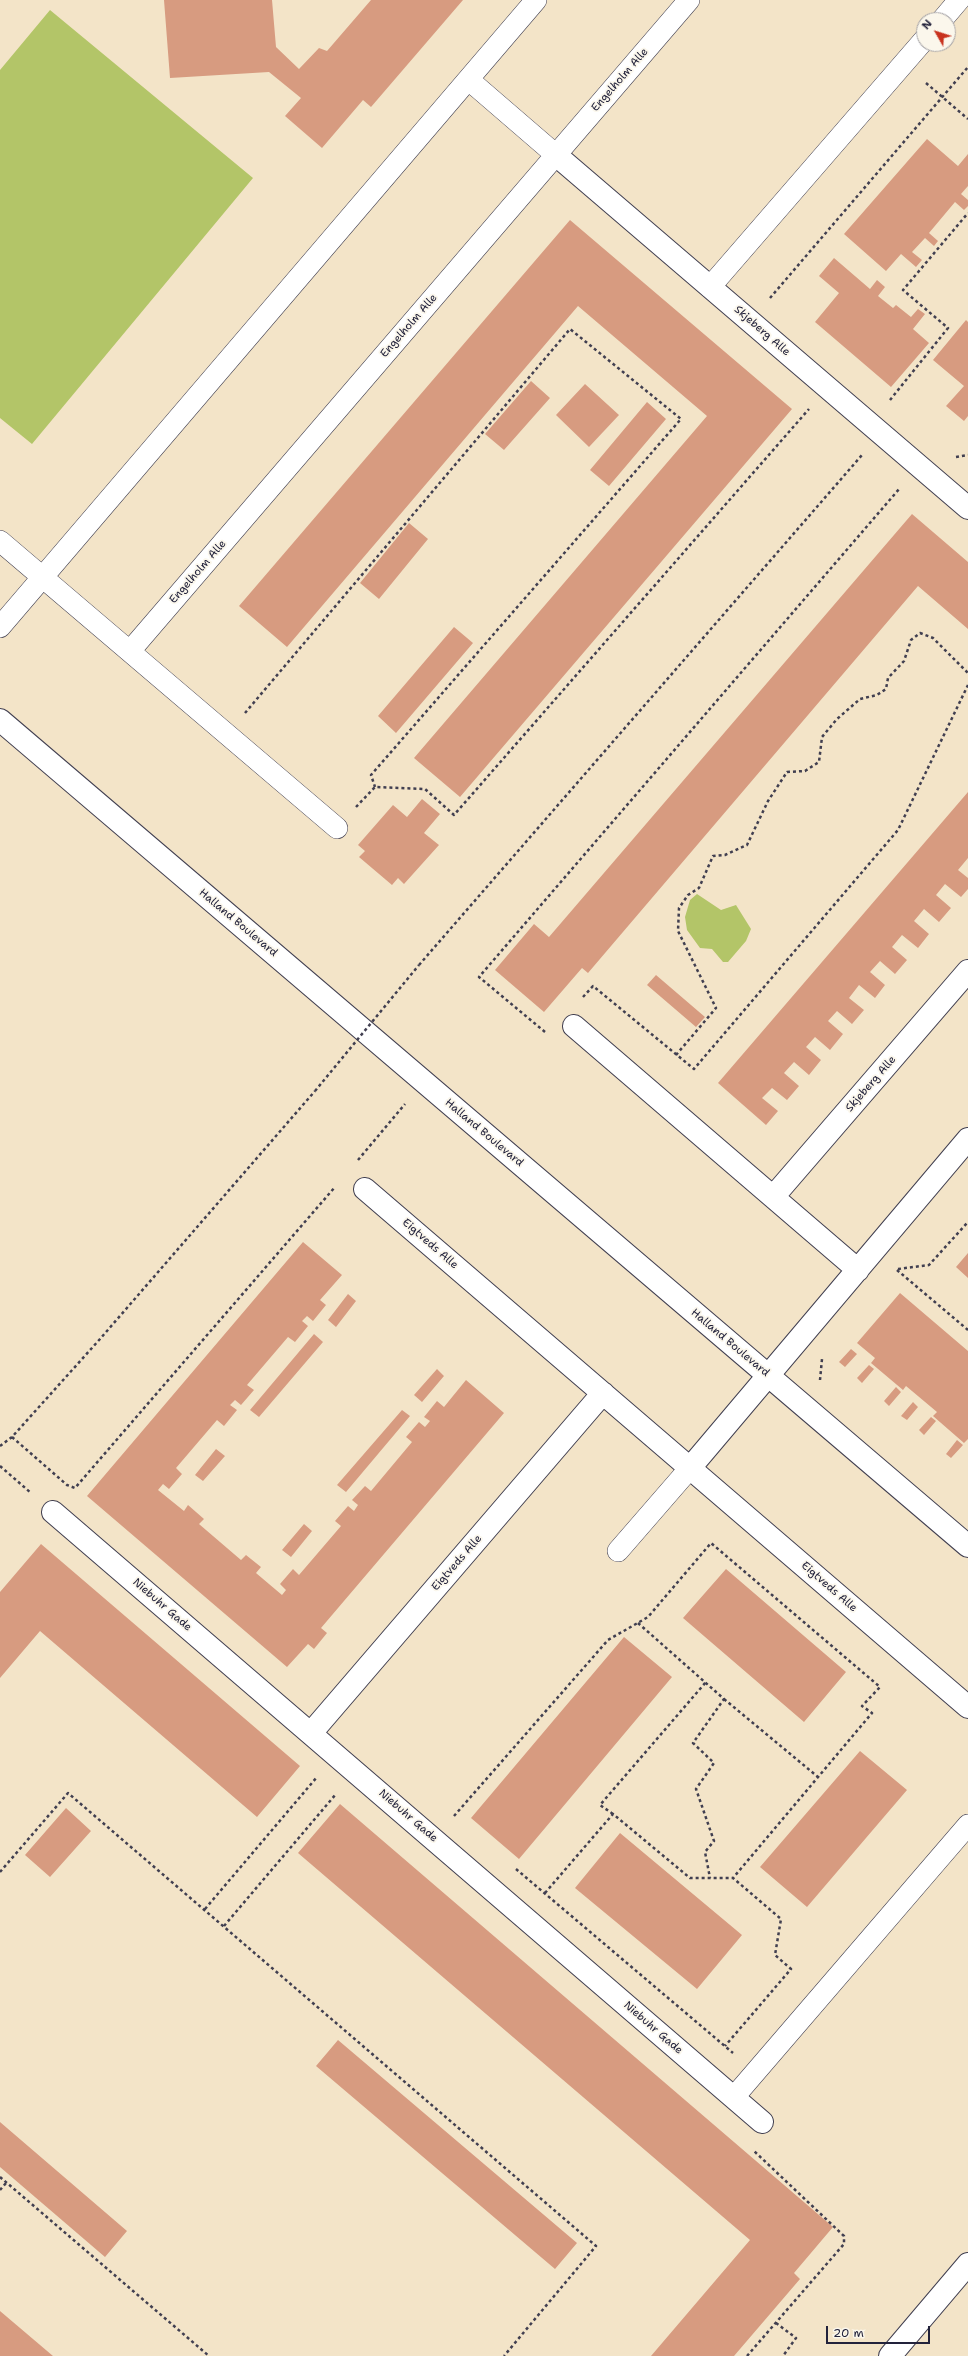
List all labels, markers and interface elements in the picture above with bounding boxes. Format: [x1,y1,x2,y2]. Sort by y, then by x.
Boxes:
north arrow [916,12,956,52]
text: N [918,17,936,33]
street label: Engelholm Alle [589,45,651,115]
street label: Engelholm Alle [378,291,440,361]
street label: Skjeberg Alle [731,303,793,359]
street label: Engelholm Alle [167,537,229,607]
street label: Halland Boulevard [196,886,280,960]
street label: Skjeberg Alle [843,1053,899,1115]
street label: Halland Boulevard [442,1096,526,1170]
street label: Eigtveds Alle [399,1216,461,1272]
street label: Halland Boulevard [688,1306,772,1380]
street label: Eigtveds Alle [429,1532,485,1594]
street label: Eigtveds Alle [798,1559,860,1615]
street label: Niebuhr Gade [130,1576,194,1634]
street label: Niebuhr Gade [376,1787,440,1845]
street label: Niebuhr Gade [621,1999,685,2057]
scale bar [828,2318,932,2344]
text: 20 m [833,2325,864,2341]

